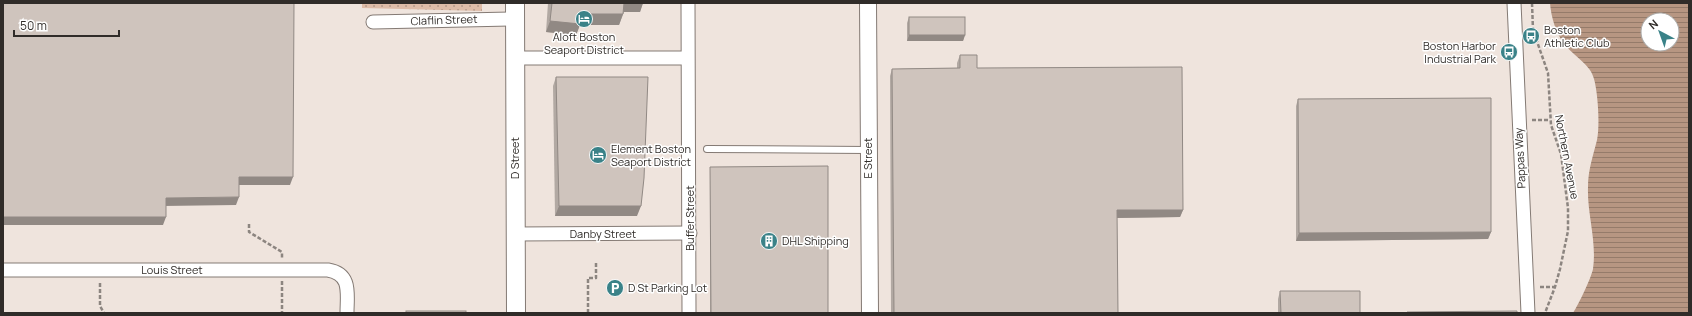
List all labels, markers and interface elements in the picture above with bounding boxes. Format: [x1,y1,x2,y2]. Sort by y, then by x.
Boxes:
hotel icon: Aloft Boston Seaport District [574,9,594,29]
street label: Claflin Street [410,11,478,28]
scale bar [14,12,119,38]
north arrow [1640,12,1680,52]
text: N [1645,16,1661,32]
text: 50 m [20,17,47,34]
place label: Boston Athletic Club [1544,22,1610,50]
bus stop icon: Boston Athletic Club [1521,26,1541,46]
place label: Aloft Boston Seaport District [544,29,624,57]
place label: Boston Harbor Industrial Park [1423,38,1497,66]
bus stop icon: Boston Harbor Industrial Park [1499,42,1519,62]
street label: Northern Avenue [1552,113,1583,201]
street label: Pappas Way [1510,127,1529,189]
street label: D Street [507,137,522,179]
street label: E Street [860,138,875,178]
place label: Element Boston Seaport District [611,141,691,169]
hotel icon: Element Boston Seaport District [588,145,608,165]
street label: Buffer Street [682,185,697,251]
street label: Danby Street [570,226,636,241]
building icon: DHL Shipping [759,231,779,251]
place label: DHL Shipping [782,233,849,248]
street label: Louis Street [141,262,203,277]
parking icon: D St Parking Lot [605,278,625,298]
place label: D St Parking Lot [628,280,707,295]

